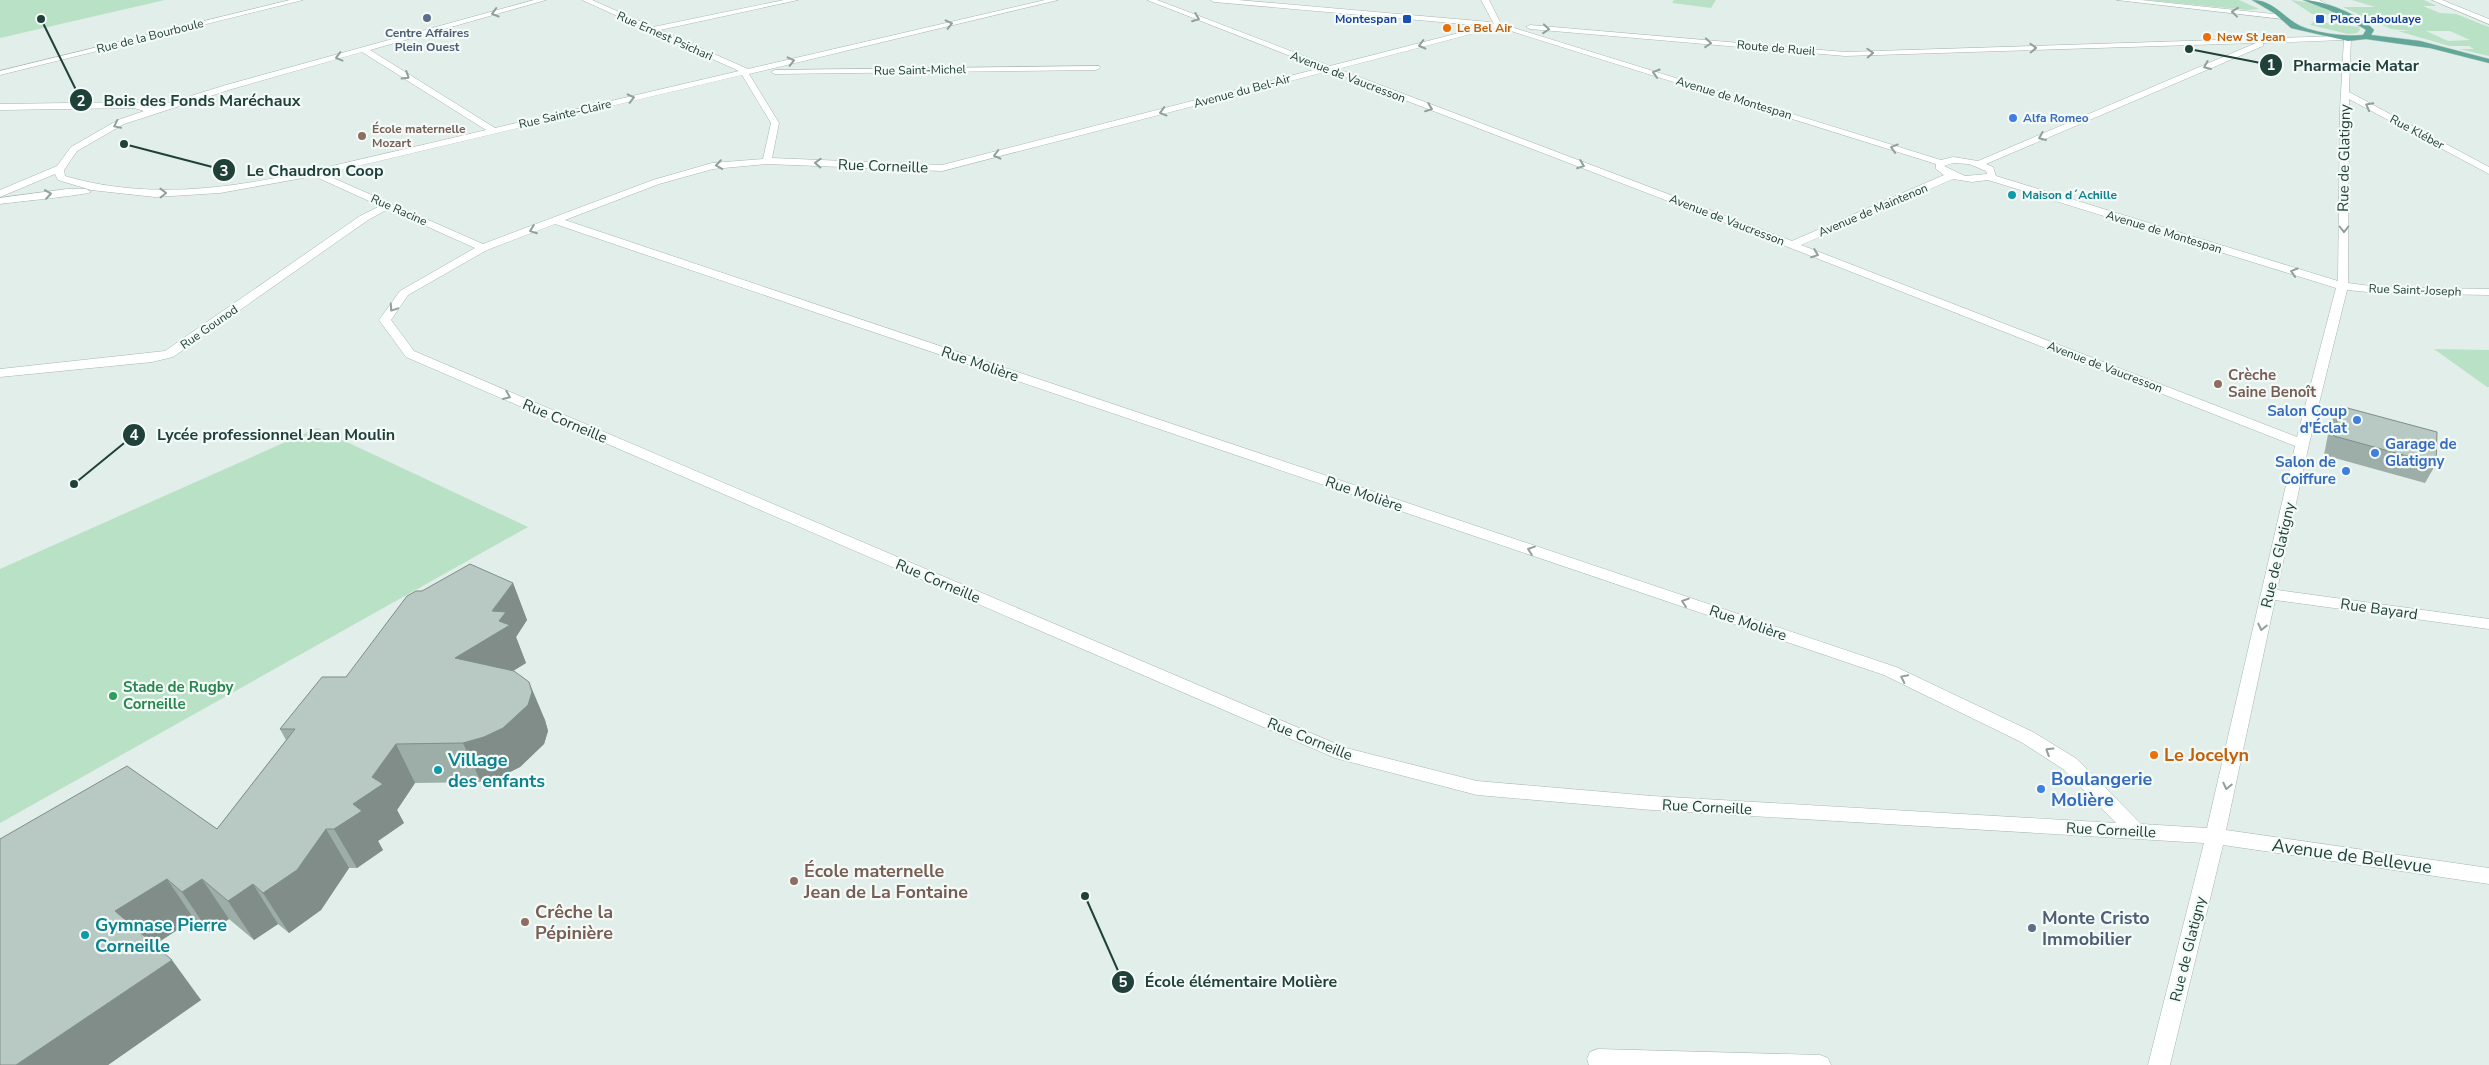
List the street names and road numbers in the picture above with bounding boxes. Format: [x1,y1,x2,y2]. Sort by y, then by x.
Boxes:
street label: Rue Ernest Psichari [614,8,716,64]
street label: Rue de la Bourboule [95,15,205,57]
street label: Route de Rueil [1736,37,1816,59]
street label: Avenue de Vaucresson [1288,48,1408,106]
street label: Rue Saint-Michel [874,61,967,79]
street label: Avenue du Bel-Air [1192,70,1293,112]
street label: Avenue de Montespan [1674,73,1794,123]
street label: Rue Sainte-Claire [517,96,613,132]
street label: Rue de Glatigny [2333,104,2355,212]
street label: Rue Kléber [2387,111,2448,153]
street label: Rue Corneille [838,154,929,178]
street label: Avenue de Maintenon [1816,180,1930,240]
street label: Rue Racine [368,190,430,230]
street label: Avenue de Vaucresson [1667,191,1787,249]
street label: Avenue de Montespan [2104,207,2224,257]
street label: Rue Saint-Joseph [2368,280,2462,300]
street label: Rue Gounod [177,301,241,353]
street label: Avenue de Vaucresson [2045,338,2165,396]
street label: Rue Molière [939,341,1021,387]
street label: Rue Corneille [520,394,610,448]
street label: Rue Molière [1323,471,1405,517]
street label: Rue de Glatigny [2256,500,2300,610]
street label: Rue Corneille [893,554,983,608]
street label: Rue Bayard [2339,594,2419,624]
street label: Rue Molière [1707,600,1789,646]
street label: Rue Corneille [1264,713,1356,765]
street label: Rue Corneille [1661,795,1753,819]
street label: Rue Corneille [2065,818,2157,842]
street label: Avenue de Bellevue [2270,833,2434,879]
street label: Rue de Glatigny [2165,894,2211,1004]

